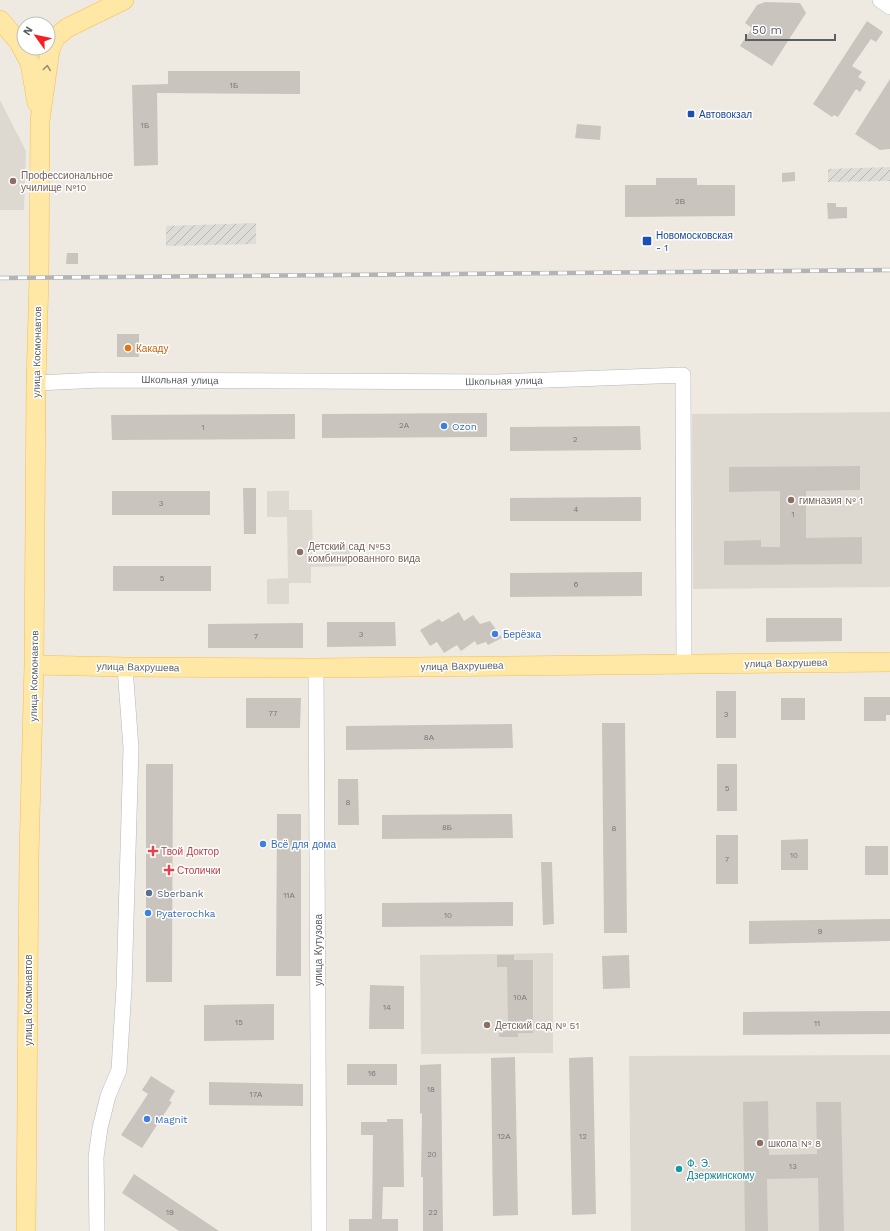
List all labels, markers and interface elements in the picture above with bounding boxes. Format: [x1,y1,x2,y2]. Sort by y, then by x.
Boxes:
north arrow [16,16,56,56]
scale bar [746,16,835,42]
text: 50 m [752,23,782,37]
text: N [20,24,36,38]
one-way arrow [42,65,51,71]
house number: 1Б [230,81,238,90]
marker: Автовокзал [686,109,696,119]
place label: Автовокзал [699,109,752,120]
house number: 1Б [141,121,149,130]
place label: Профессиональное училище №10 [21,170,113,193]
marker: Профессиональное училище №10 [8,176,18,186]
house number: 2В [675,197,685,206]
place label: Новомосковская - 1 [656,230,733,253]
marker: Новомосковская - 1 [641,235,653,247]
street label: улица Космонавтов [31,306,43,398]
marker: Какаду [123,343,133,353]
place label: Какаду [136,343,168,354]
street label: Школьная улица [141,374,219,386]
street label: Школьная улица [465,375,543,387]
house number: 2А [399,421,410,430]
marker: Ozon [439,421,449,431]
place label: Ozon [452,421,477,432]
house number: 1 [201,423,205,432]
house number: 2 [573,435,578,444]
marker: гимназия № 1 [786,495,796,505]
place label: гимназия № 1 [799,495,863,506]
house number: 3 [159,499,164,508]
house number: 4 [574,505,579,514]
house number: 1 [791,510,795,519]
place label: Детский сад №53 комбинированного вида [308,541,421,564]
marker: Детский сад №53 комбинированного вида [295,547,305,557]
house number: 5 [160,574,165,583]
house number: 6 [574,580,579,589]
marker: Берёзка [490,629,500,639]
place label: Берёзка [503,629,541,640]
street label: улица Космонавтов [28,630,40,722]
house number: 3 [359,630,364,639]
house number: 7 [254,632,259,641]
street label: улица Вахрушева [744,657,828,669]
street label: улица Вахрушева [420,660,504,672]
street label: улица Вахрушева [96,661,180,673]
house number: 77 [269,709,278,718]
house number: 3 [724,710,729,719]
house number: 8А [424,733,435,742]
house number: 5 [725,784,730,793]
house number: 8 [346,798,351,807]
house number: 8Б [442,823,452,832]
house number: 8 [612,824,617,833]
marker: Всё для дома [258,839,268,849]
place label: Всё для дома [271,839,336,850]
marker: Твой Доктор [148,846,158,856]
place label: Твой Доктор [161,846,219,857]
house number: 10 [790,851,798,860]
house number: 7 [725,855,730,864]
marker: Столички [164,865,174,875]
place label: Столички [177,865,221,876]
marker: Sberbank [144,888,154,898]
place label: Sberbank [157,888,204,899]
house number: 11А [283,891,295,900]
marker: Pyaterochka [143,908,153,918]
place label: Pyaterochka [156,908,216,919]
house number: 10 [444,911,452,920]
street label: улица Кутузова [313,913,324,986]
house number: 9 [818,927,823,936]
street label: улица Космонавтов [23,954,34,1046]
house number: 10А [513,993,527,1002]
house number: 14 [383,1003,391,1012]
house number: 15 [235,1018,243,1027]
house number: 11 [814,1019,820,1028]
marker: Детский сад № 51 [482,1020,492,1030]
place label: Детский сад № 51 [495,1020,579,1031]
house number: 16 [368,1069,376,1078]
house number: 18 [427,1085,435,1094]
house number: 17А [250,1090,263,1099]
marker: Magnit [142,1114,152,1124]
place label: Magnit [155,1114,188,1125]
house number: 12А [497,1132,511,1141]
house number: 12 [579,1132,587,1141]
marker: школа № 8 [755,1138,765,1148]
place label: школа № 8 [768,1138,821,1149]
house number: 20 [427,1150,437,1159]
place label: Ф. Э. Дзержинскому [687,1158,755,1181]
house number: 13 [789,1162,797,1171]
marker: Ф. Э. Дзержинскому [674,1164,684,1174]
house number: 19 [166,1208,174,1217]
house number: 22 [428,1208,438,1217]

